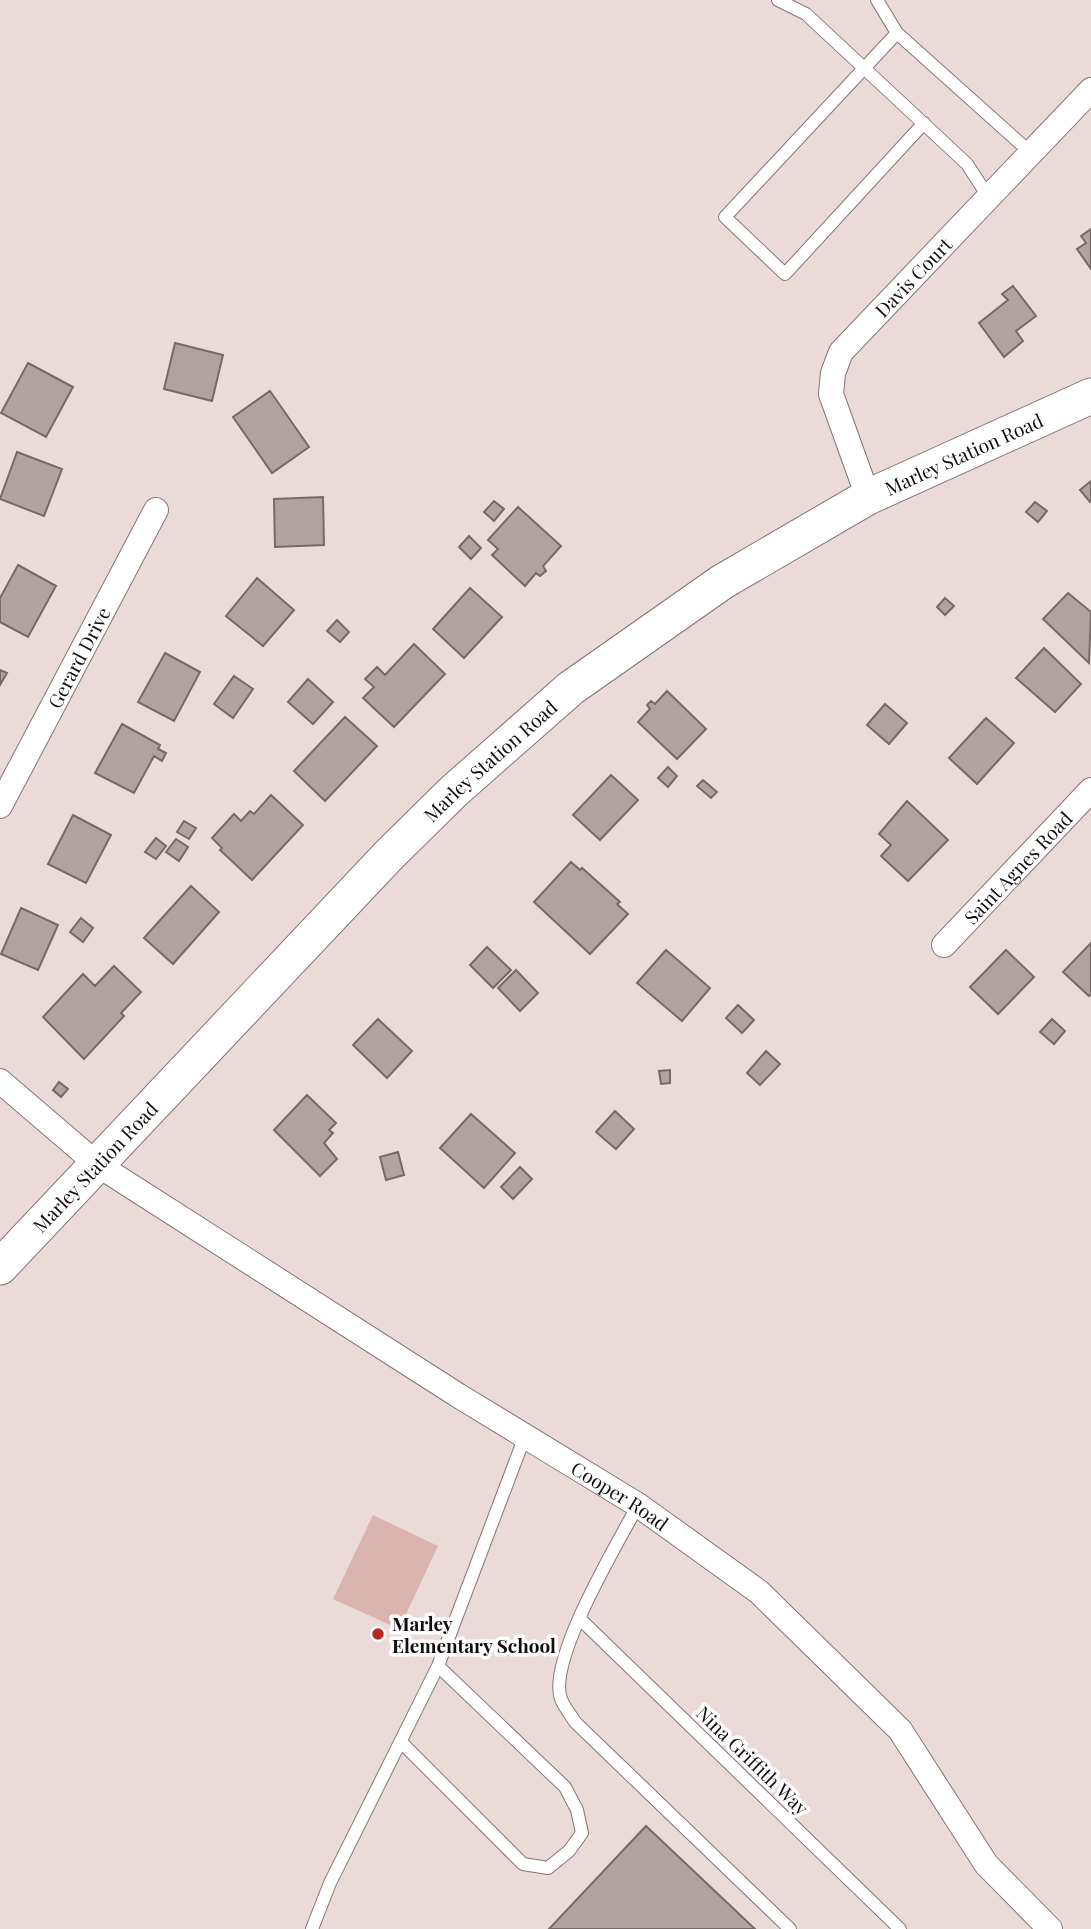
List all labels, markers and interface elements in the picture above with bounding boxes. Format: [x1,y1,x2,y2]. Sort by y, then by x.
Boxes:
street label: Davis Court [869,231,957,322]
street label: Marley Station Road [880,407,1047,501]
street label: Gerard Drive [41,602,116,713]
street label: Marley Station Road [418,694,562,827]
street label: Saint Agnes Road [958,805,1078,930]
street label: Marley Station Road [27,1096,163,1238]
street label: Cooper Road [567,1455,674,1536]
place label: Marley Elementary School [392,1610,556,1658]
marker: Marley Elementary School [370,1626,386,1642]
street label: Nina Griffith Way [691,1700,815,1821]

